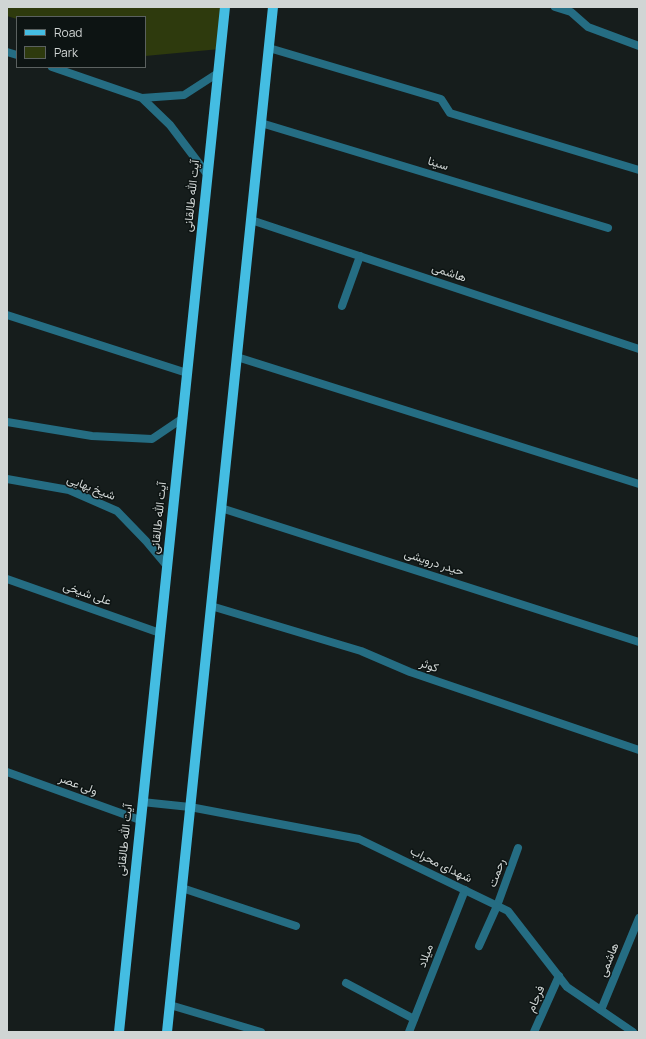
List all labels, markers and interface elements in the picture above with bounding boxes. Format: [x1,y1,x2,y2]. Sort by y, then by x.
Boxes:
legend [16,16,146,68]
text: Road [54,24,82,41]
text: Park [54,44,78,61]
street label: سینا [426,154,450,174]
street label: آیت الله طالقانی [181,159,203,233]
street label: هاشمی [430,261,468,285]
street label: شیخ بهایی [65,472,117,504]
street label: آیت الله طالقانی [148,481,170,555]
street label: حیدر درویشی [402,547,466,579]
street label: علی شیخی [61,579,113,609]
street label: کوثر [418,656,440,676]
street label: ولی عصر [57,771,99,799]
street label: آیت الله طالقانی [114,803,136,877]
street label: شهدای محراب [408,844,474,886]
street label: رحمت [485,857,509,889]
street label: هاشمی [596,941,622,979]
street label: میلاد [415,942,437,970]
street label: فرجام [524,984,548,1014]

